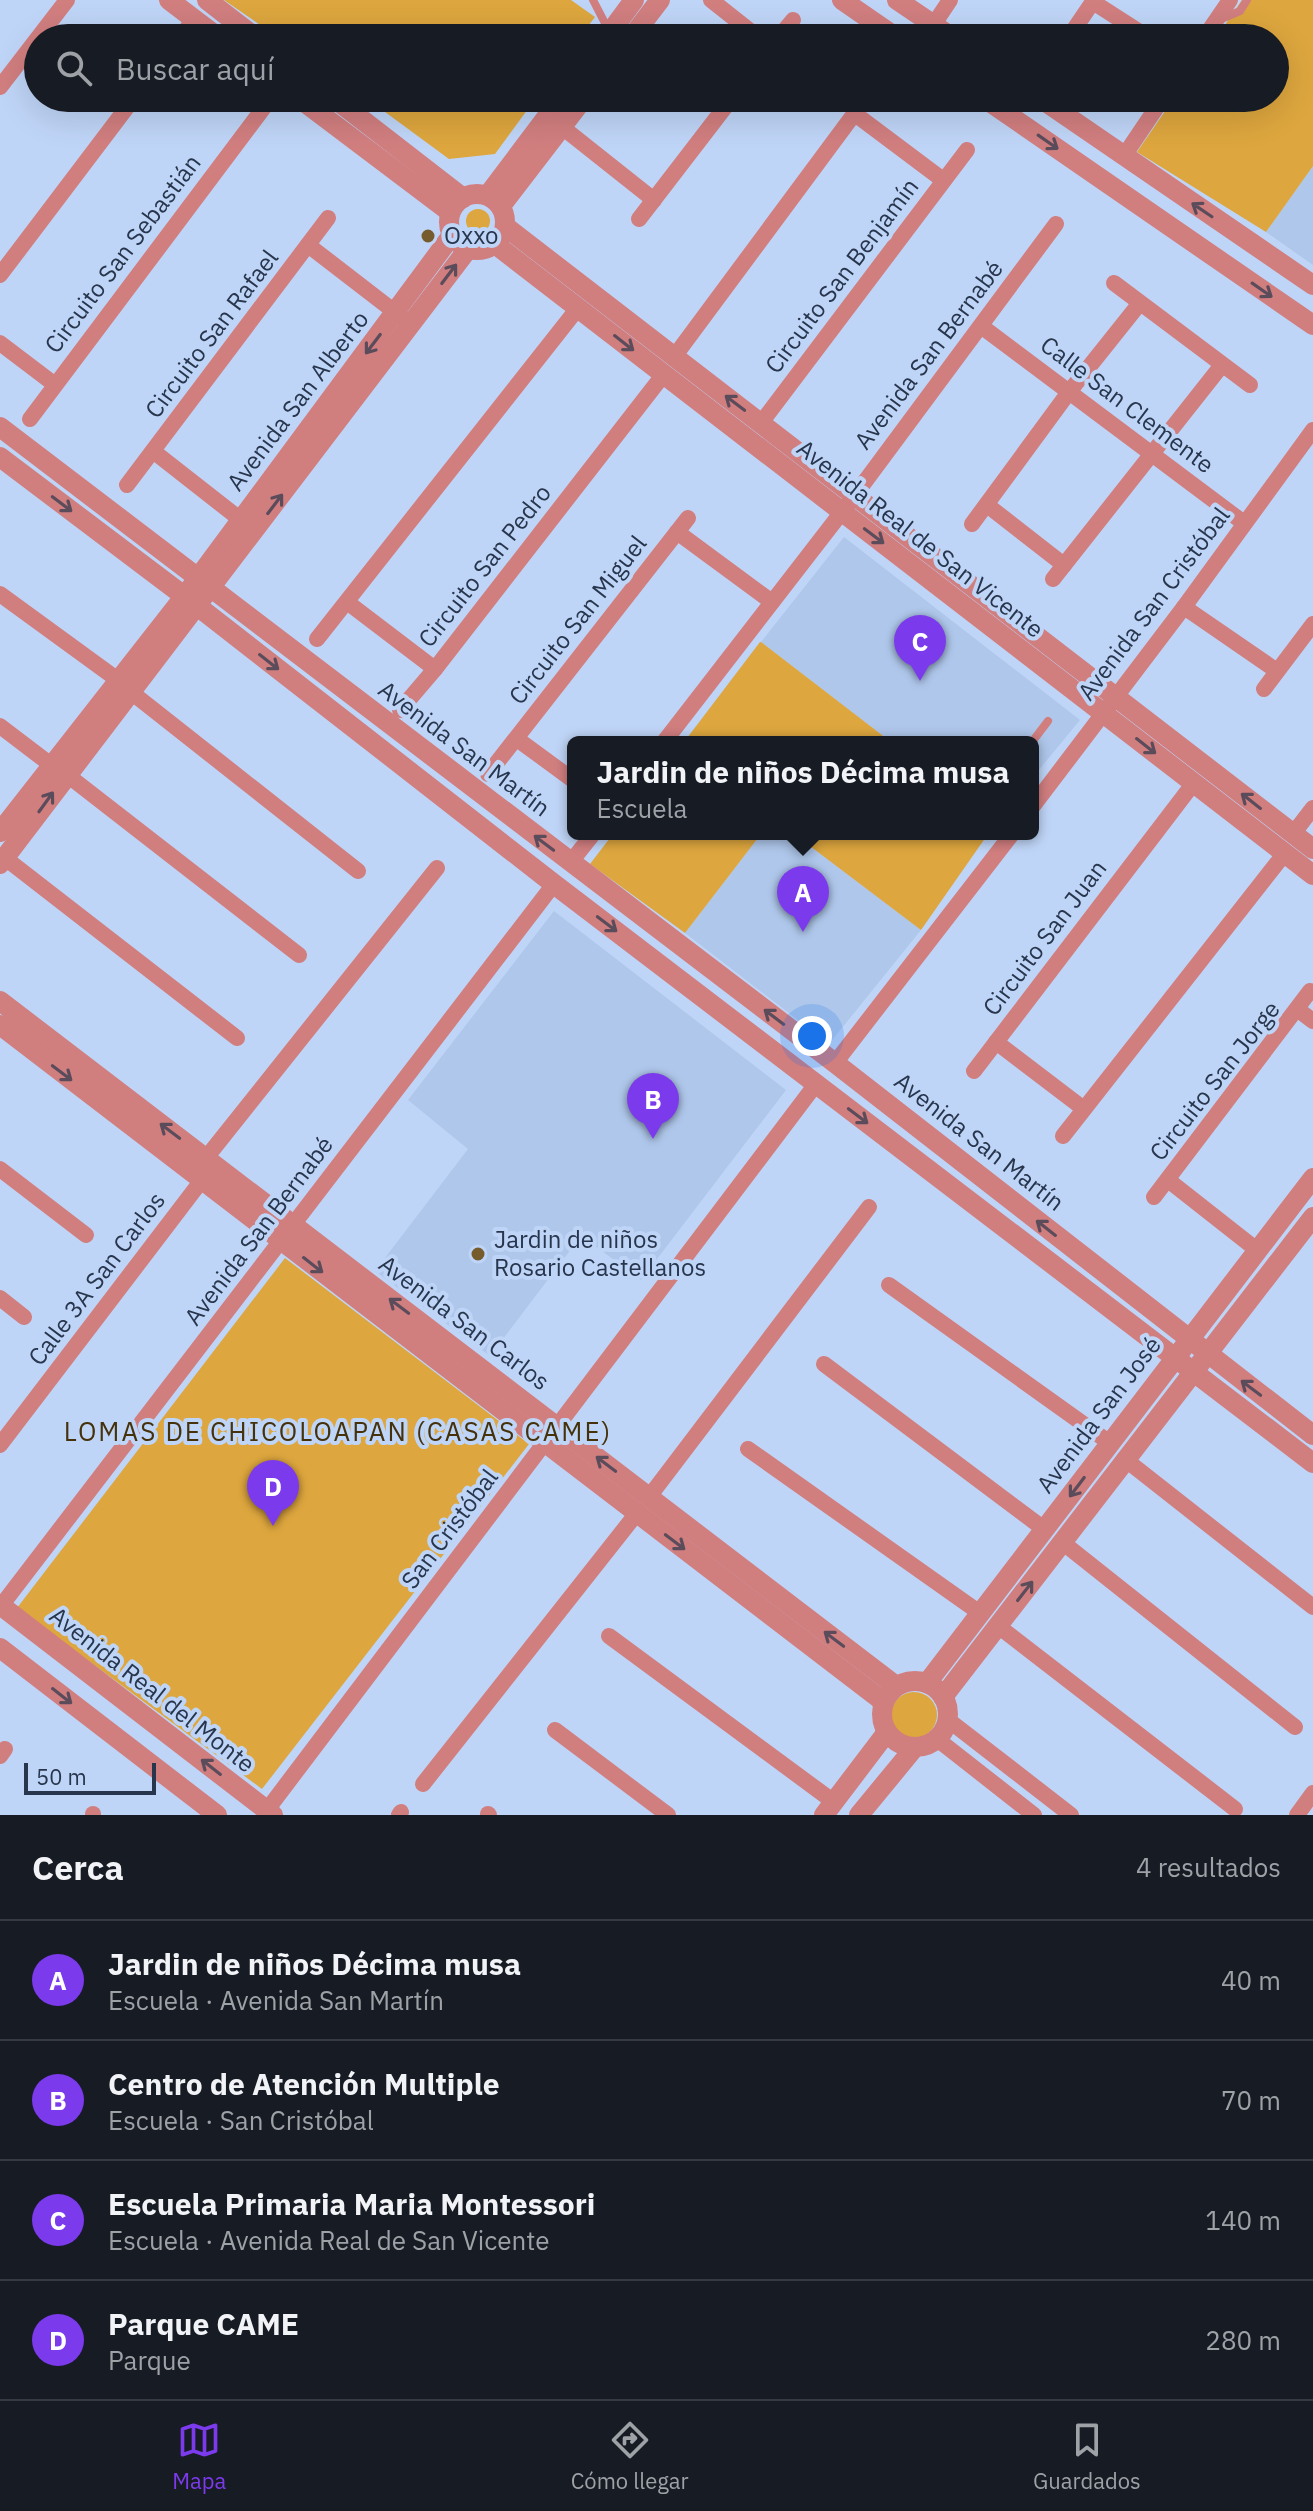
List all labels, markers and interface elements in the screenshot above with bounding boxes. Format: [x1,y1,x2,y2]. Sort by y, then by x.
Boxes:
search box [24,24,1289,112]
icon: search [52,46,96,90]
text: Buscar aquí [116,49,274,88]
one-way arrow [1037,134,1059,150]
street label: Circuito San Sebastián [37,148,208,359]
street label: Circuito San Benjamín [757,171,925,380]
one-way arrow [1192,201,1214,218]
place label: Oxxo [444,219,498,251]
marker: Oxxo [419,227,437,245]
street label: Circuito San Rafael [137,243,285,424]
street label: Avenida San Bernabé [847,253,1010,455]
one-way arrow [441,264,458,286]
one-way arrow [1251,282,1273,298]
street label: Avenida San Alberto [219,304,375,497]
street label: Calle San Clemente [1034,328,1221,480]
one-way arrow [365,332,382,354]
one-way arrow [613,335,634,352]
one-way arrow [725,394,746,411]
street label: Avenida Real de San Vicente [791,432,1050,645]
street label: Circuito San Pedro [411,477,558,653]
one-way arrow [267,494,284,515]
one-way arrow [51,495,72,512]
street label: Avenida San Cristóbal [1070,500,1236,706]
street label: Circuito San Miguel [501,528,653,710]
one-way arrow [863,528,884,545]
pin: C [894,615,946,681]
one-way arrow [258,653,279,670]
street label: Avenida San Martín [372,673,557,823]
popup [567,736,1039,840]
one-way arrow [1135,738,1156,755]
text: Jardin de niños Décima musa [597,752,1009,791]
one-way arrow [38,791,55,813]
text: Escuela [597,791,687,825]
one-way arrow [1241,792,1262,810]
one-way arrow [534,835,556,852]
street label: Circuito San Juan [975,853,1113,1022]
pin: A [777,866,829,932]
one-way arrow [595,916,617,933]
street label: Circuito San Jorge [1142,994,1287,1167]
one-way arrow [764,1009,785,1026]
your location [792,1016,832,1056]
one-way arrow [51,1064,72,1081]
street label: Avenida San Martín [888,1065,1071,1218]
pin: B [627,1073,679,1139]
one-way arrow [847,1108,868,1125]
one-way arrow [160,1122,181,1139]
street label: Avenida San Bernabé [177,1129,340,1331]
street label: Calle 3A San Carlos [20,1185,172,1372]
one-way arrow [1036,1219,1057,1236]
place label: Jardin de niños Rosario Castellanos [494,1223,706,1283]
marker: Jardin de niños Rosario Castellanos [469,1245,487,1263]
street label: Avenida San Carlos [373,1247,556,1397]
one-way arrow [302,1256,323,1273]
one-way arrow [389,1297,410,1314]
street label: Avenida San José [1029,1330,1168,1499]
one-way arrow [1241,1379,1262,1396]
district label: LOMAS DE CHICOLOAPAN (CASAS CAME) [64,1414,612,1448]
one-way arrow [596,1455,617,1472]
pin: D [247,1460,299,1526]
street label: San Cristóbal [394,1462,505,1595]
one-way arrow [1068,1476,1085,1497]
one-way arrow [664,1534,685,1551]
one-way arrow [1016,1581,1033,1602]
street label: Avenida Real del Monte [43,1599,262,1779]
one-way arrow [824,1630,846,1647]
one-way arrow [51,1687,72,1704]
scale bar [24,1759,156,1795]
one-way arrow [201,1759,222,1776]
text: 50 m [36,1762,87,1791]
text: Cerca [32,1845,124,1889]
text: 4 resultados [1136,1850,1281,1884]
text: Jardin de niños Décima musa [108,1944,521,1983]
text: A [49,1963,67,1997]
text: 40 m [1221,1963,1281,1997]
text: Escuela · Avenida San Martín [108,1983,444,2017]
text: Centro de Atención Multiple [108,2064,500,2103]
text: B [49,2083,67,2117]
text: 70 m [1221,2083,1281,2117]
text: Escuela · San Cristóbal [108,2103,374,2137]
text: Escuela Primaria Maria Montessori [108,2184,595,2223]
text: C [50,2203,66,2237]
text: 140 m [1205,2203,1281,2237]
text: Escuela · Avenida Real de San Vicente [108,2223,550,2257]
text: Parque CAME [108,2304,299,2343]
text: D [49,2323,67,2357]
text: 280 m [1205,2323,1281,2357]
text: Parque [108,2343,191,2377]
tab: Mapa [172,2418,226,2495]
tab: Cómo llegar [571,2418,689,2495]
tab: Guardados [1033,2418,1141,2495]

